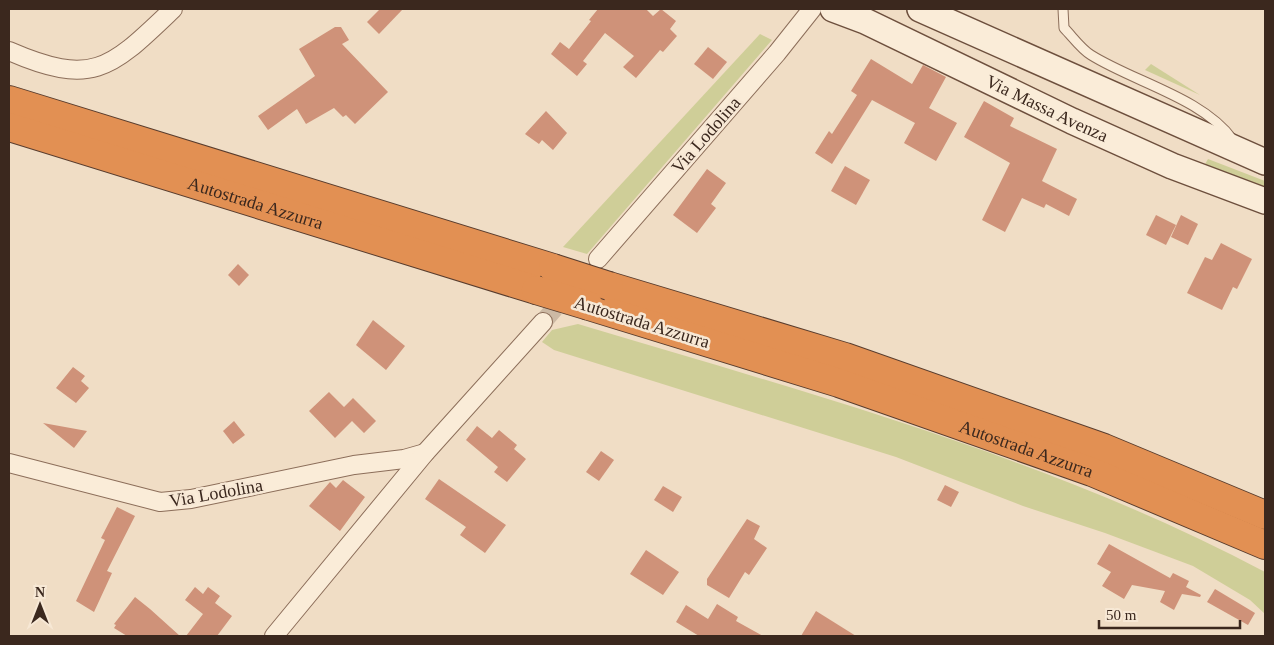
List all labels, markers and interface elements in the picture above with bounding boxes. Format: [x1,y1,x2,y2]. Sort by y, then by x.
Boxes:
street label: Via Massa Avenza [983,71,1111,146]
street label: Via Lodolina [667,93,745,177]
street label: Autostrada Azzurra [185,173,326,234]
street label: Autostrada Azzurra [572,292,712,352]
street label: Autostrada Azzurra [957,416,1096,482]
street label: Via Lodolina [168,475,264,511]
north arrow [15,580,65,630]
text: N [35,585,45,600]
scale bar [1099,598,1240,630]
text: 50 m [1106,607,1137,623]

